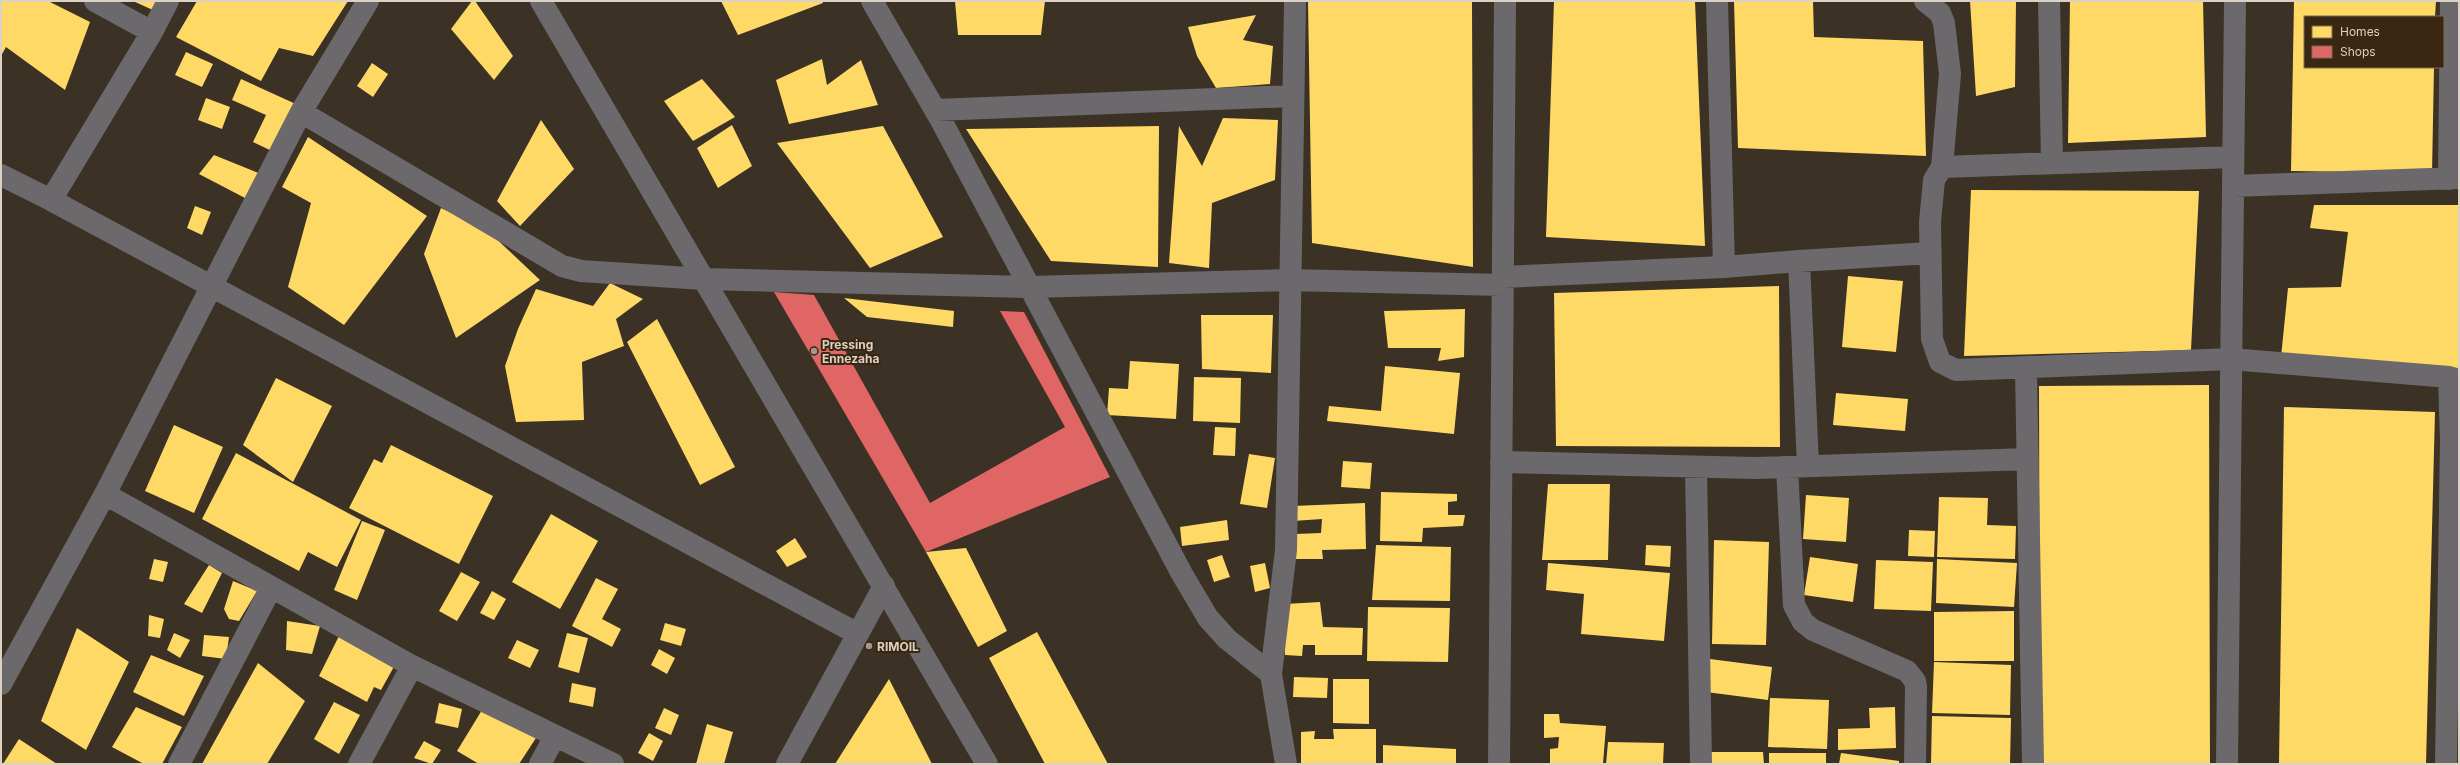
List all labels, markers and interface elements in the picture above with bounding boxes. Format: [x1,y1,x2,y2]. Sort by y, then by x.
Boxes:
legend [2304,16,2444,68]
text: Homes [2340,24,2380,39]
text: Shops [2340,44,2376,59]
place label: Pressing Ennezaha [822,337,879,366]
marker: Pressing Ennezaha [809,346,819,356]
place label: RIMOIL [877,639,919,654]
marker: RIMOIL [864,641,874,651]

